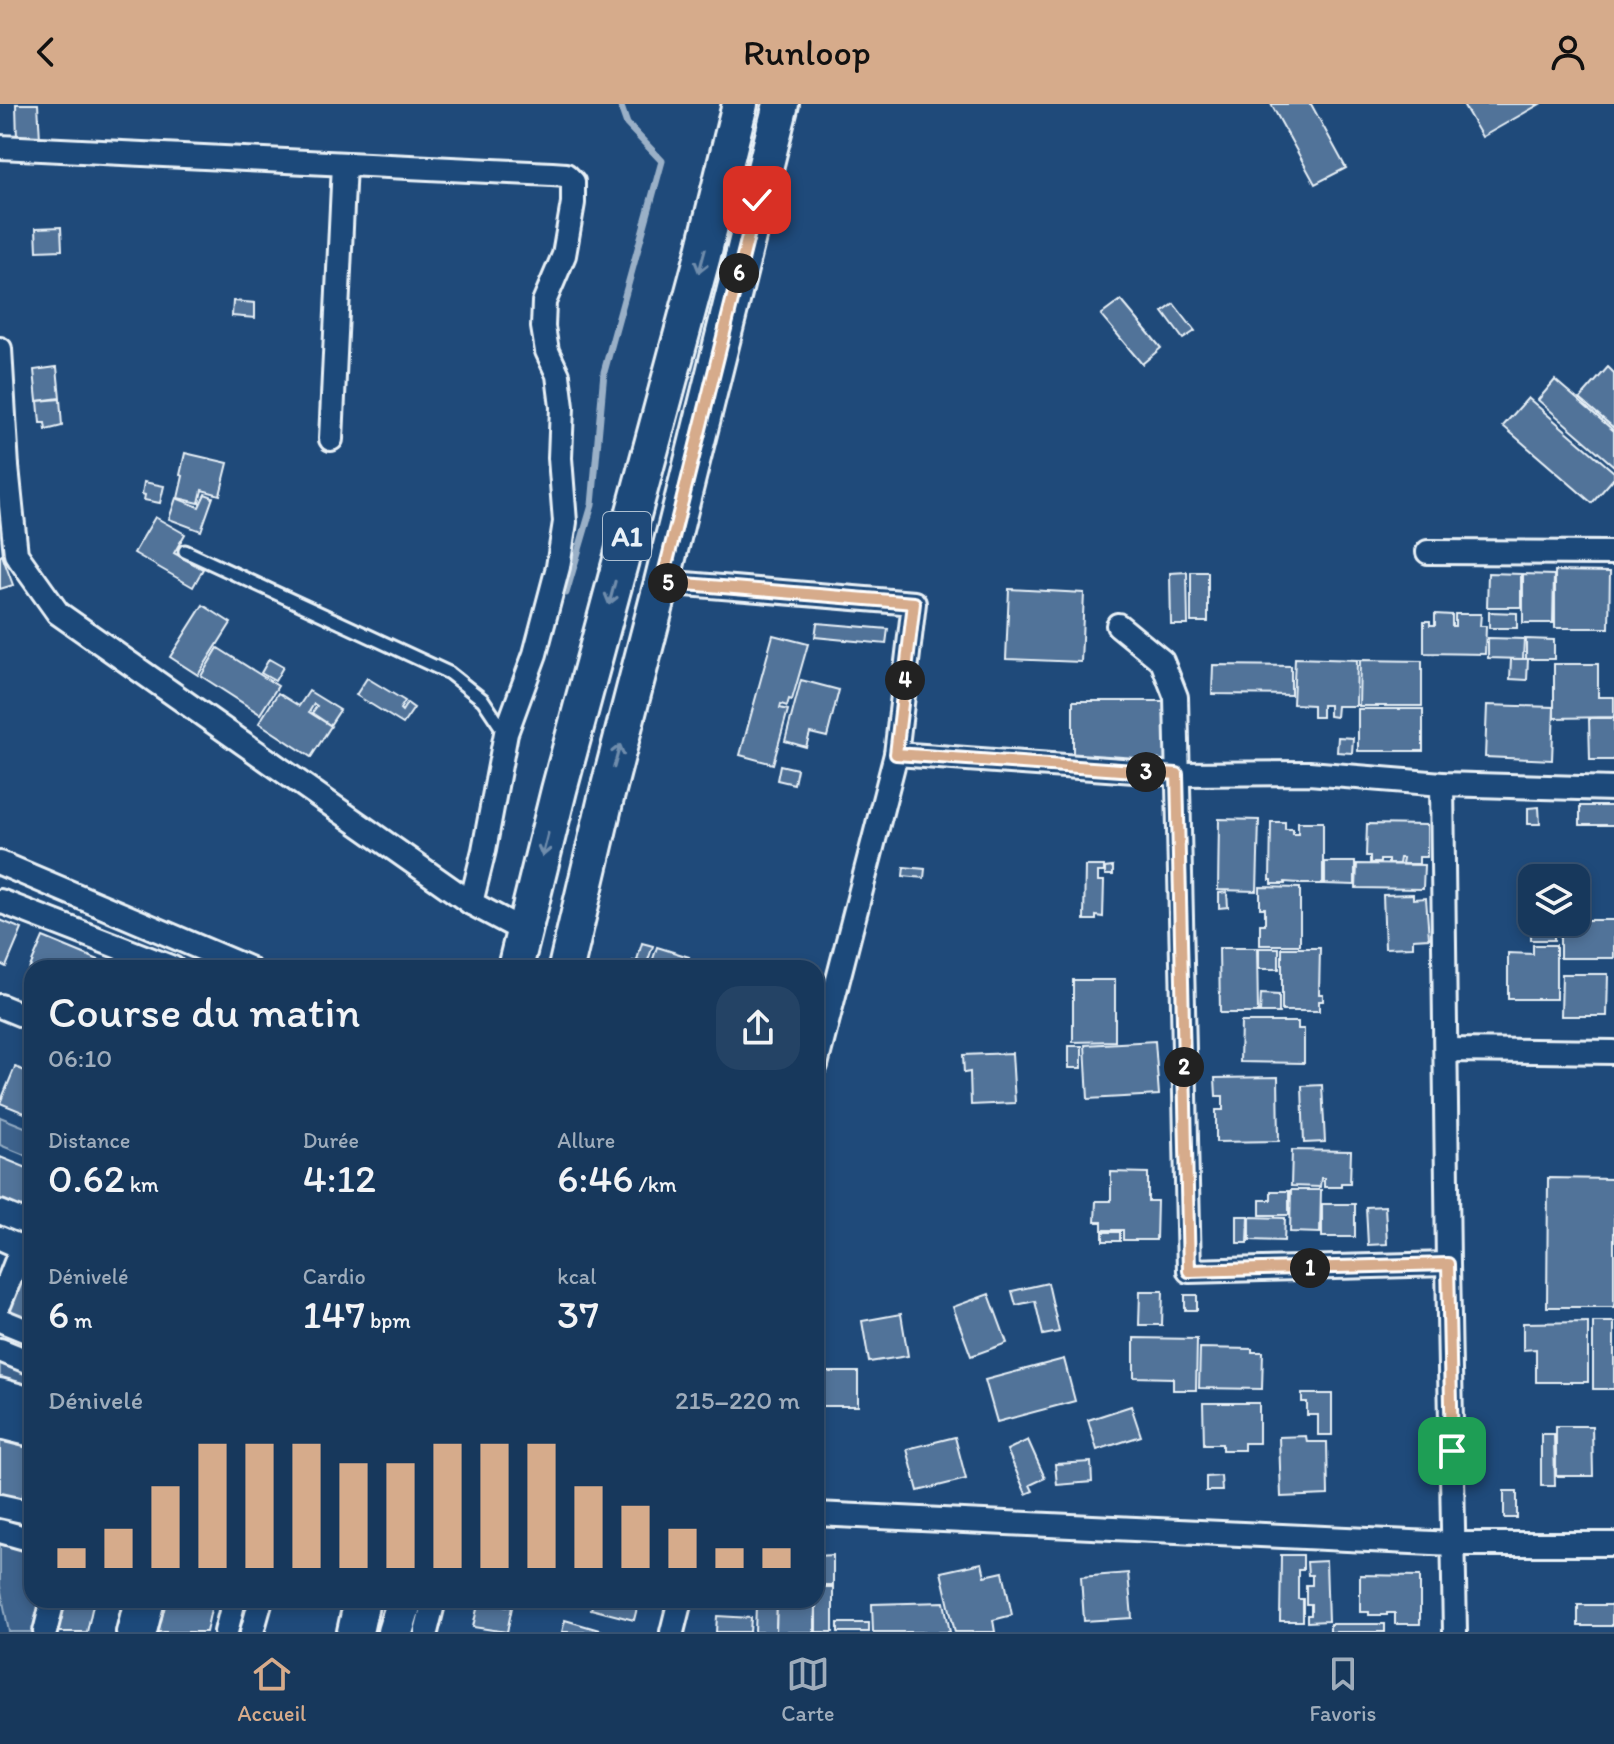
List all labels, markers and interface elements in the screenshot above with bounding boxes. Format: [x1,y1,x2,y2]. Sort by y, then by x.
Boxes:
icon: back [24,30,68,74]
icon: person [1546,30,1590,74]
text: Runloop [743,31,871,74]
pin [723,166,791,234]
icon: check [735,178,779,222]
one-way arrow [693,248,708,274]
pin: 6 [719,253,759,293]
text: 6 [733,259,745,286]
road number: A1 [603,512,651,560]
pin: 5 [648,563,688,603]
text: 5 [662,569,674,596]
one-way arrow [604,580,619,606]
pin: 4 [885,660,925,700]
text: 4 [898,666,912,693]
one-way arrow [610,743,625,769]
pin: 3 [1126,752,1166,792]
text: 3 [1140,758,1152,785]
one-way arrow [537,831,552,857]
map controls [1518,864,1590,936]
button: layers [1518,864,1590,936]
text: Course du matin [48,985,360,1038]
button: share [716,986,800,1070]
text: 06:10 [48,1042,112,1074]
pin: 2 [1164,1047,1204,1087]
text: 2 [1178,1053,1190,1080]
text: Distance [48,1127,130,1154]
text: Durée [303,1127,359,1154]
text: Allure [557,1127,615,1154]
text: 0.62 [48,1154,125,1202]
text: 4:12 [303,1154,376,1202]
text: 6:46 [557,1154,634,1202]
text: km [125,1171,159,1198]
text: /km [634,1171,677,1198]
pin: 1 [1290,1248,1330,1288]
text: 1 [1305,1254,1315,1281]
text: Dénivelé [48,1263,128,1290]
text: Cardio [303,1263,366,1290]
text: kcal [557,1263,596,1290]
text: 6 [48,1290,69,1338]
text: 147 [303,1290,365,1338]
text: 37 [557,1290,599,1338]
text: m [69,1307,93,1334]
text: bpm [365,1307,411,1334]
text: Dénivelé [48,1384,143,1416]
text: 215–220 m [675,1384,800,1416]
pin [1418,1417,1486,1485]
icon: arrive [1430,1429,1474,1473]
tab: Accueil [238,1652,306,1727]
tab: Carte [781,1652,834,1727]
tab: Favoris [1309,1652,1376,1727]

